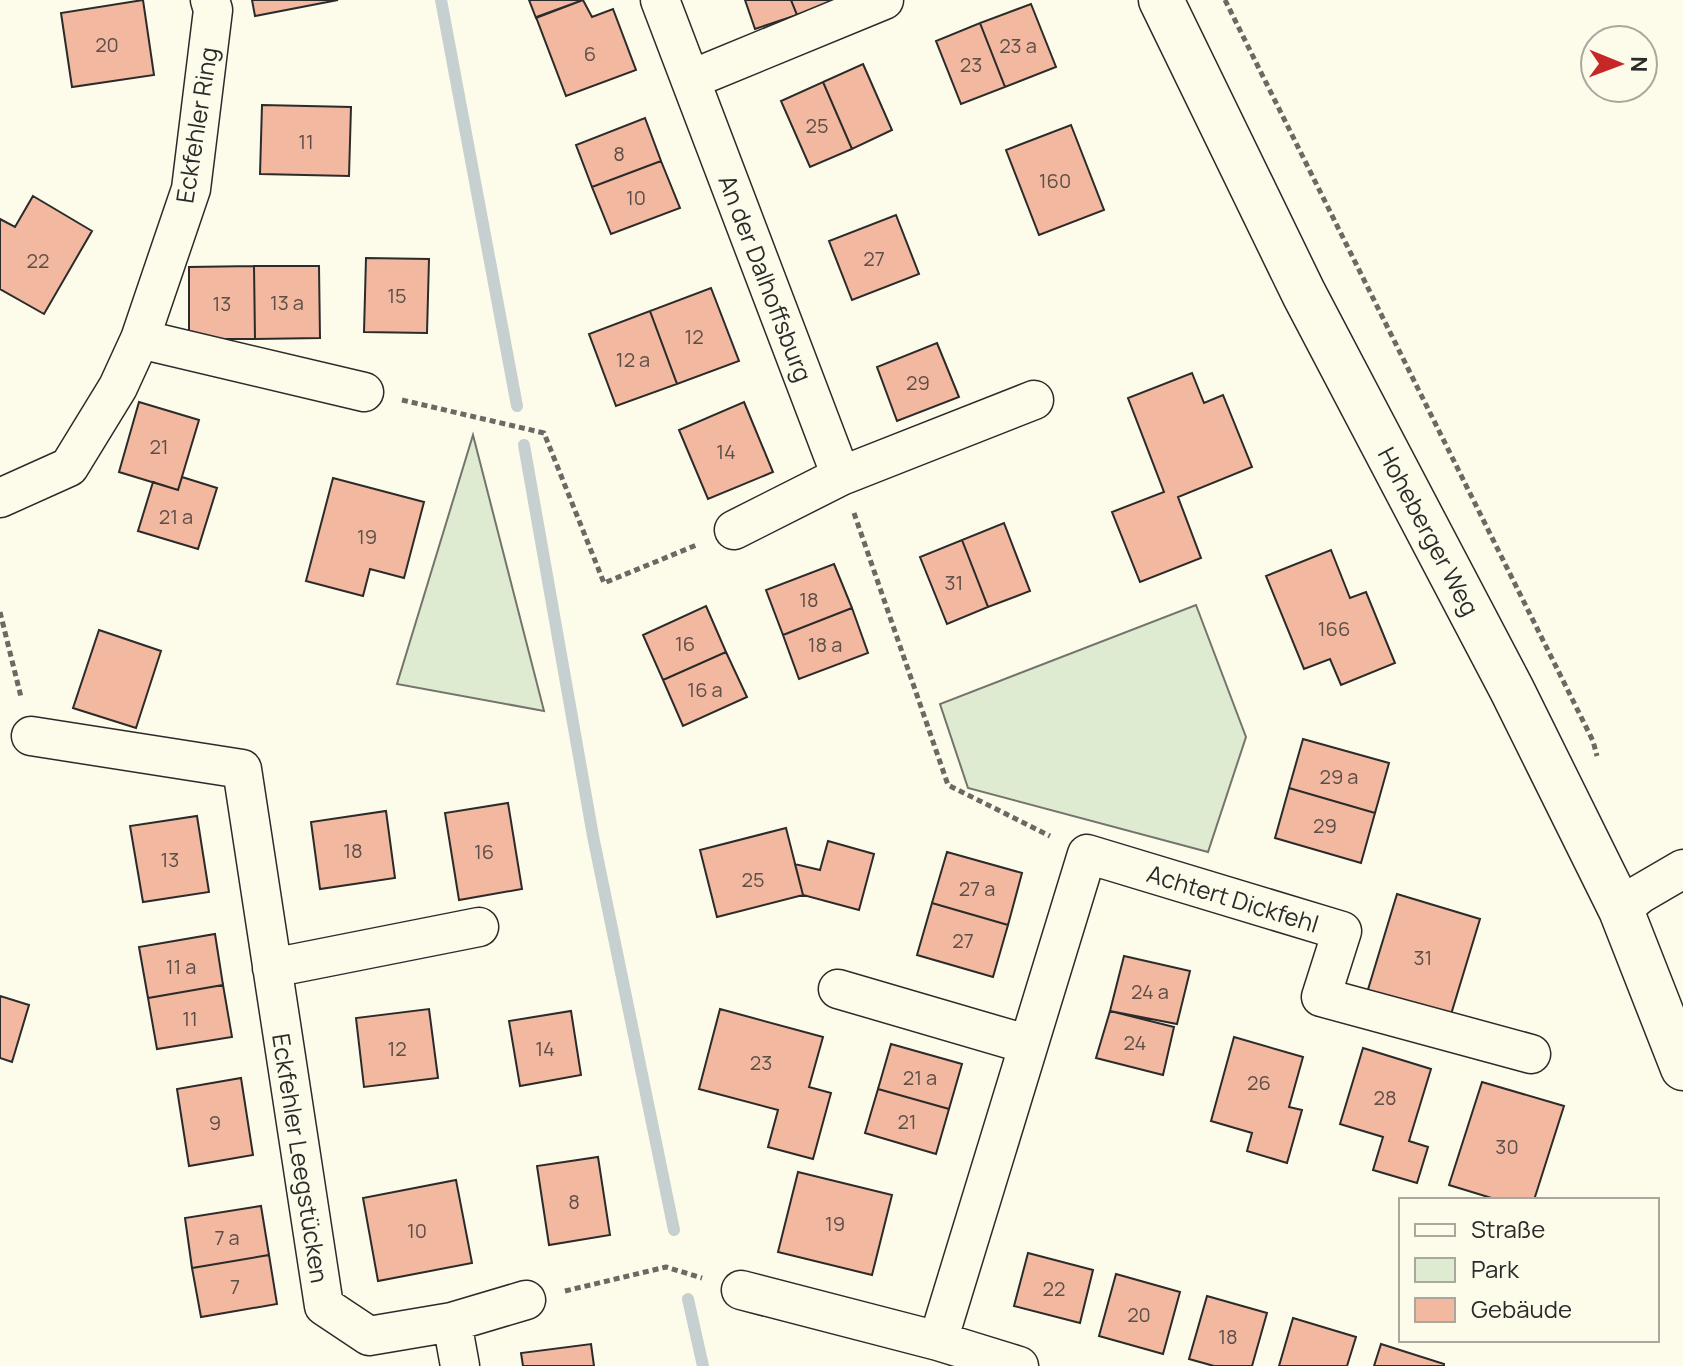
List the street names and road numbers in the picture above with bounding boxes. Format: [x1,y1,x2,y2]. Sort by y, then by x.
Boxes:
street label: Eckfehler Ring [167,45,225,205]
street label: An der Dalhoffsburg [711,170,821,386]
street label: Hoheberger Weg [1371,441,1487,621]
street label: Achtert Dickfehl [1143,856,1323,940]
street label: Eckfehler Leegstücken [265,1031,337,1285]

